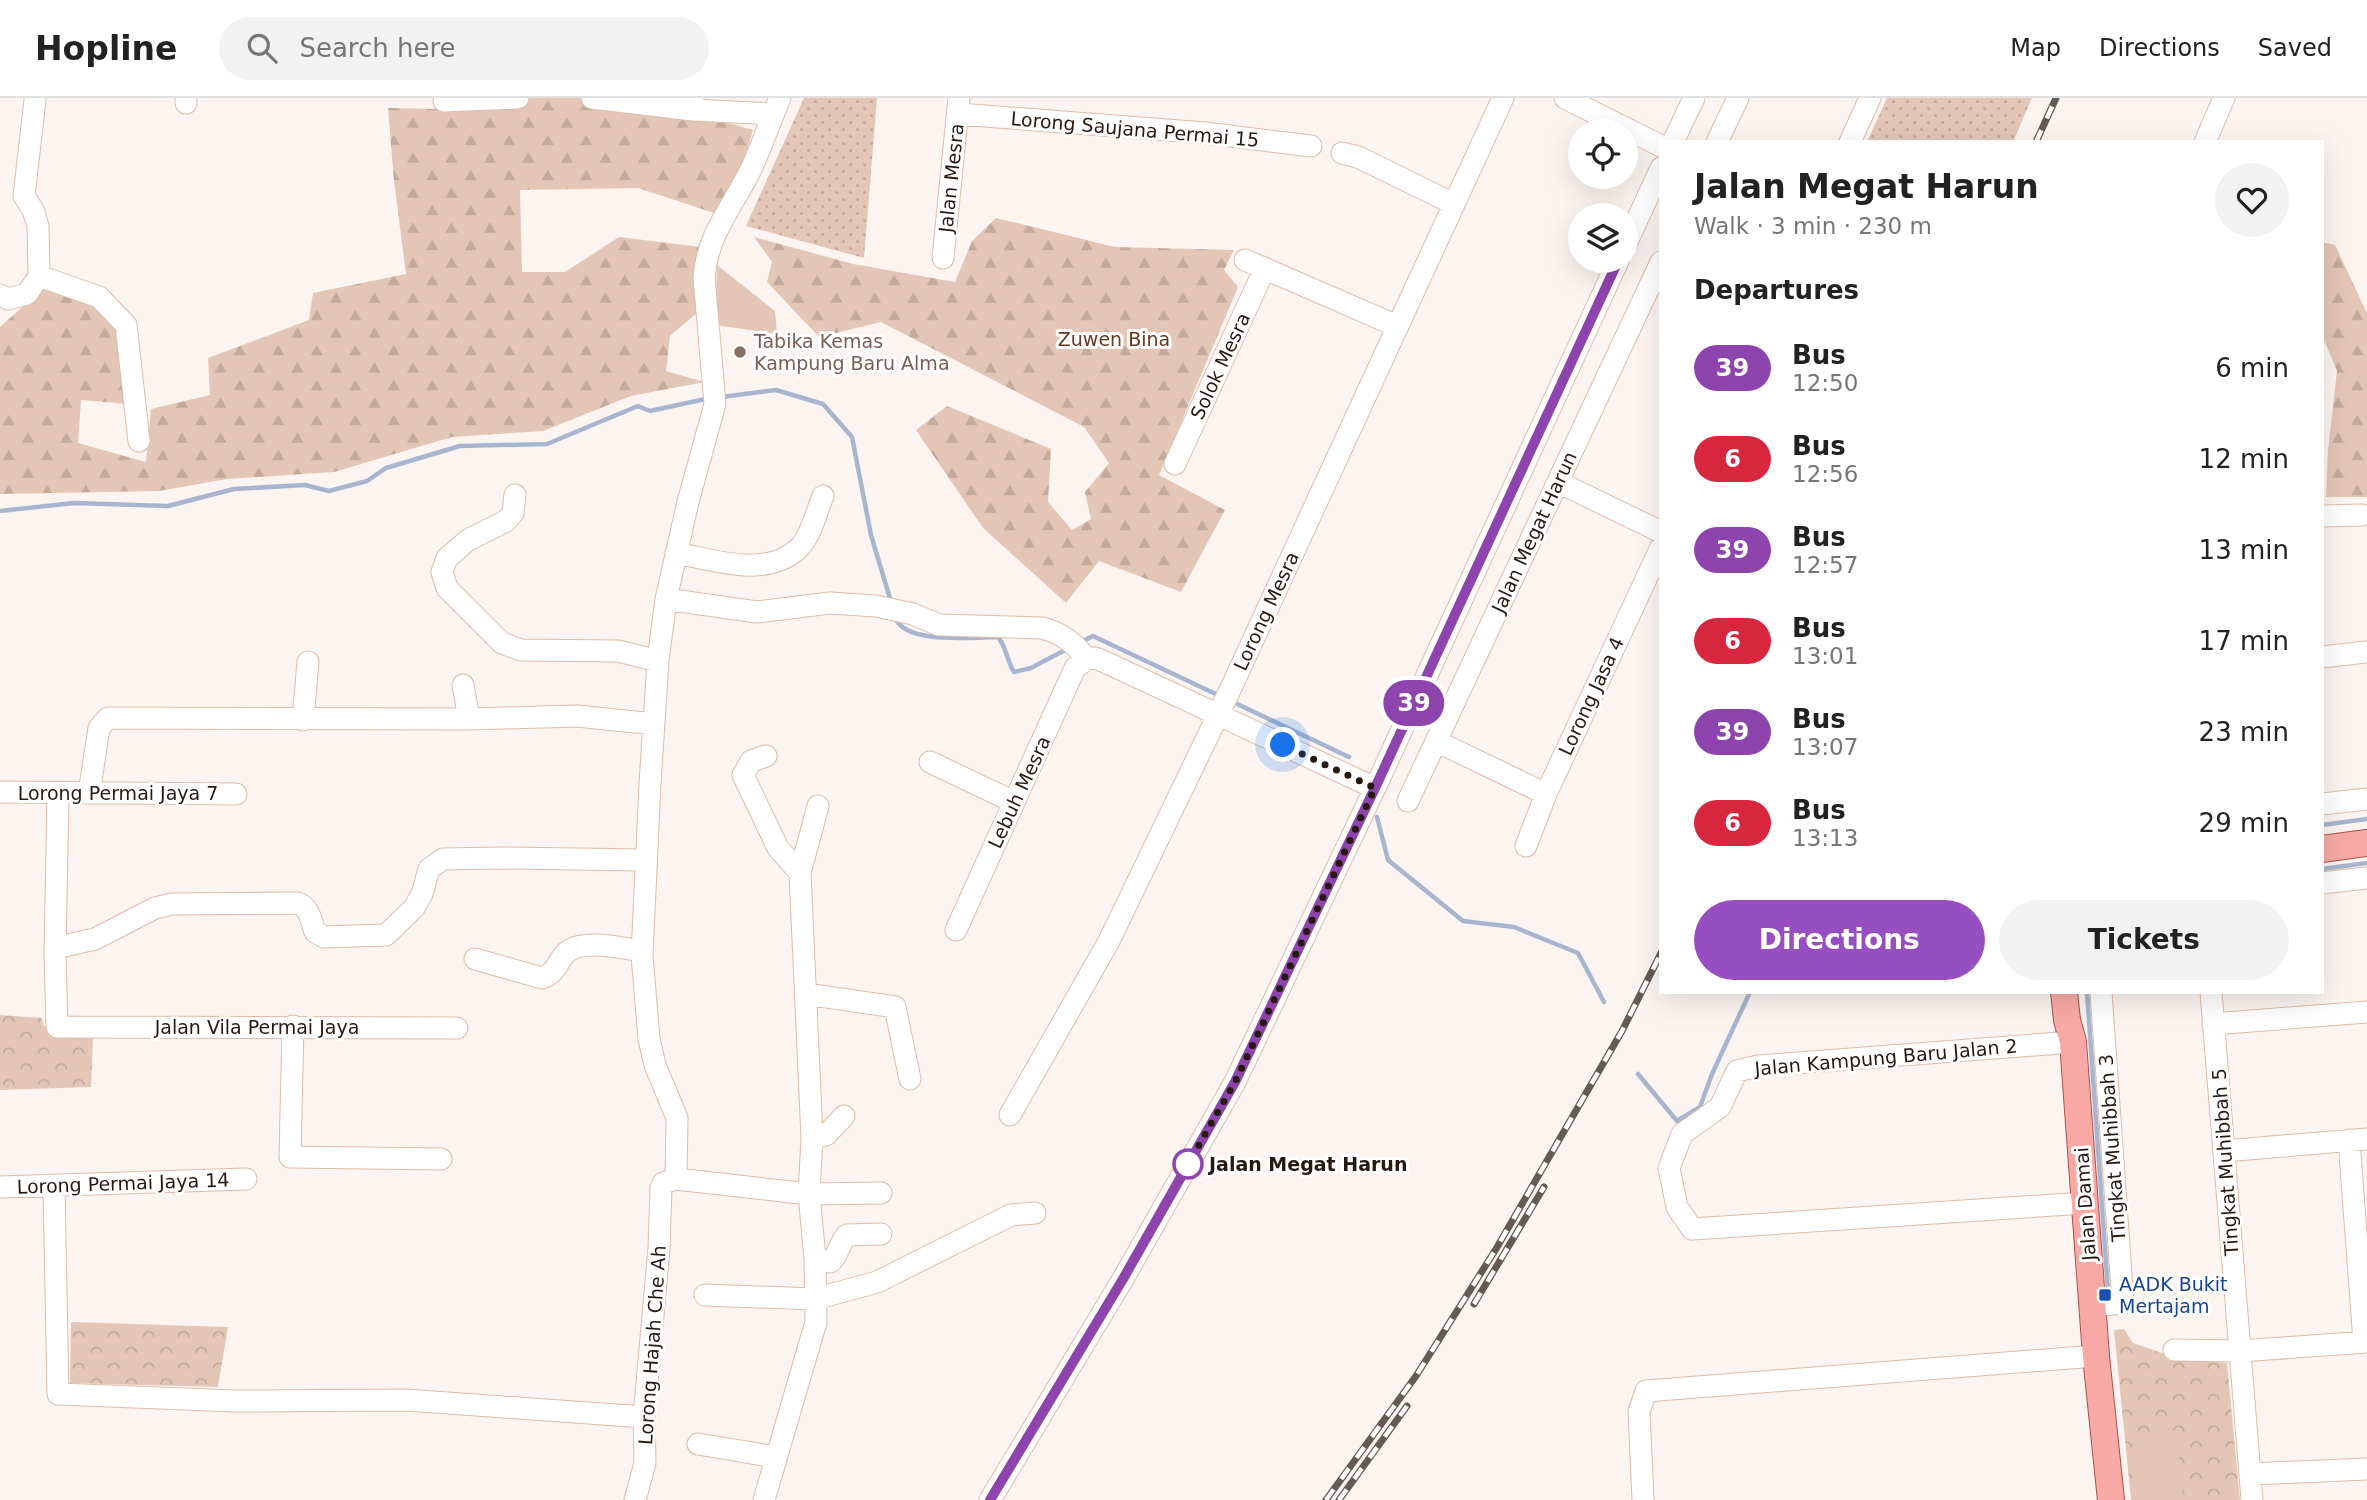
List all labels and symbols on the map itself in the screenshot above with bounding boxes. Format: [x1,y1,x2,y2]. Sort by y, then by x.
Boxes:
street label: Lorong Saujana Permai 15 [1010,107,1260,151]
street label: Jalan Mesra [934,122,968,235]
street label: Solok Mesra [1186,309,1254,423]
park label: Zuwen Bina [1058,328,1170,350]
place label: Tabika Kemas Kampung Baru Alma [753,330,950,374]
marker: Tabika Kemas Kampung Baru Alma [732,344,748,360]
street label: Jalan Megat Harun [1487,448,1581,617]
street label: Lorong Mesra [1229,548,1303,674]
street label: Lorong Jasa 4 [1554,633,1628,759]
line badge: 39 [1382,680,1446,726]
your location [1265,727,1300,762]
street label: Lebuh Mesra [983,732,1055,852]
street label: Lorong Permai Jaya 7 [18,782,218,804]
street label: Jalan Vila Permai Jaya [154,1016,359,1038]
street label: Jalan Kampung Baru Jalan 2 [1753,1035,2018,1080]
street label: Tingkat Muhibbah 3 [2094,1054,2130,1243]
street label: Tingkat Muhibbah 5 [2207,1068,2243,1257]
street label: Jalan Damai [2070,1146,2100,1263]
marker: Jalan Megat Harun [1173,1149,1203,1179]
place label: Jalan Megat Harun [1207,1153,1407,1175]
street label: Lorong Permai Jaya 14 [16,1168,230,1198]
street label: Lorong Hajah Che Ah [634,1244,670,1446]
place label: AADK Bukit Mertajam [2119,1273,2227,1317]
marker: AADK Bukit Mertajam [2097,1287,2113,1303]

